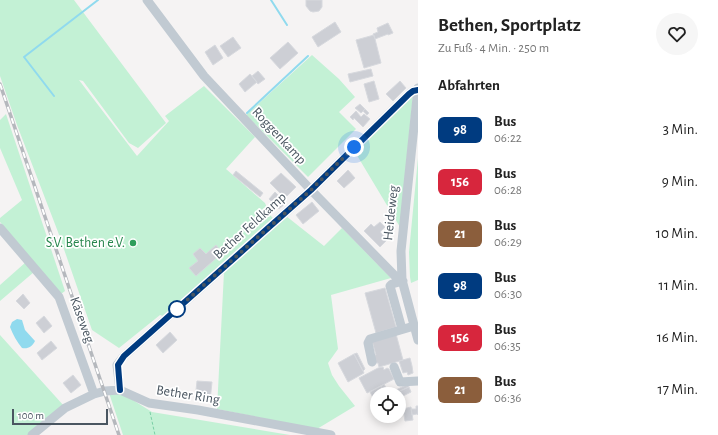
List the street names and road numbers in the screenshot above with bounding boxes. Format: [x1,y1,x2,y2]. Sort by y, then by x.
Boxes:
street label: Roggenkamp [249,105,309,167]
street label: Heideweg [381,185,401,241]
street label: Bether Feldkamp [211,190,289,262]
street label: Käseweg [67,295,97,345]
street label: Bether Ring [155,383,221,407]

